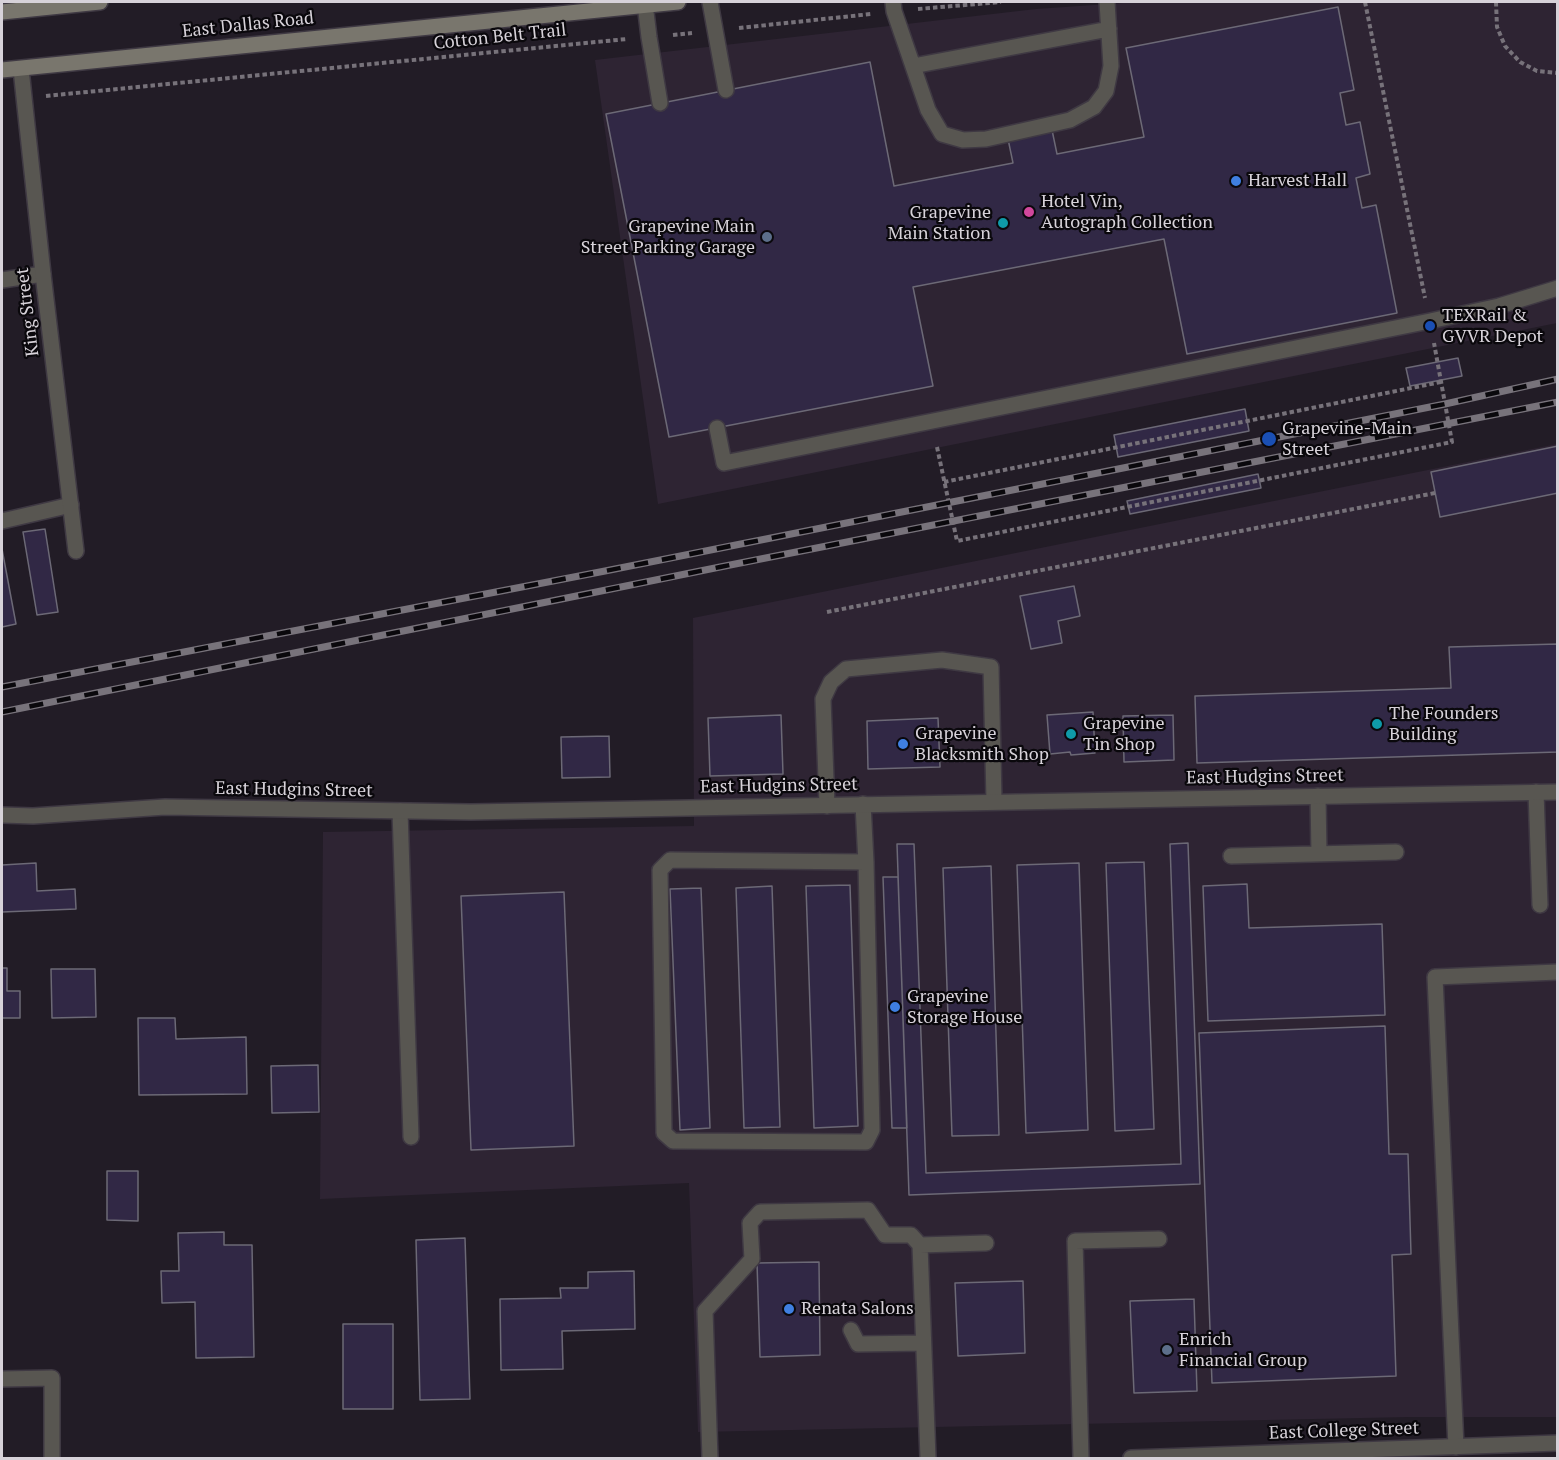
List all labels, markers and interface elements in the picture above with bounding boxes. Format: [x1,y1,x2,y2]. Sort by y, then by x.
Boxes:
street label: East Dallas Road [181,7,315,43]
street label: Cotton Belt Trail [433,19,567,55]
place label: Harvest Hall [1248,170,1347,192]
marker: Harvest Hall [1229,174,1243,188]
place label: Hotel Vin, Autograph Collection [1041,191,1213,234]
place label: Grapevine Main Station [888,202,991,244]
marker: Hotel Vin, Autograph Collection [1022,205,1036,219]
place label: Grapevine Main Street Parking Garage [581,216,755,258]
marker: Grapevine Main Station [996,216,1010,230]
marker: Grapevine Main Street Parking Garage [760,230,774,244]
street label: King Street [12,266,44,358]
place label: TEXRail & GVVR Depot [1442,305,1543,348]
marker: TEXRail & GVVR Depot [1423,319,1437,333]
place label: Grapevine-Main Street [1282,418,1412,460]
marker: Grapevine-Main Street [1260,430,1278,448]
place label: The Founders Building [1389,703,1499,746]
place label: Grapevine Tin Shop [1083,713,1165,756]
marker: The Founders Building [1370,717,1384,731]
place label: Grapevine Blacksmith Shop [915,723,1049,766]
marker: Grapevine Tin Shop [1064,727,1078,741]
marker: Grapevine Blacksmith Shop [896,737,910,751]
street label: East Hudgins Street [1186,765,1344,789]
street label: East Hudgins Street [700,774,858,798]
street label: East Hudgins Street [215,778,373,802]
place label: Grapevine Storage House [907,986,1022,1028]
marker: Grapevine Storage House [888,1000,902,1014]
place label: Renata Salons [801,1298,914,1320]
marker: Renata Salons [782,1302,796,1316]
place label: Enrich Financial Group [1179,1329,1307,1372]
marker: Enrich Financial Group [1160,1343,1174,1357]
street label: East College Street [1269,1418,1419,1444]

